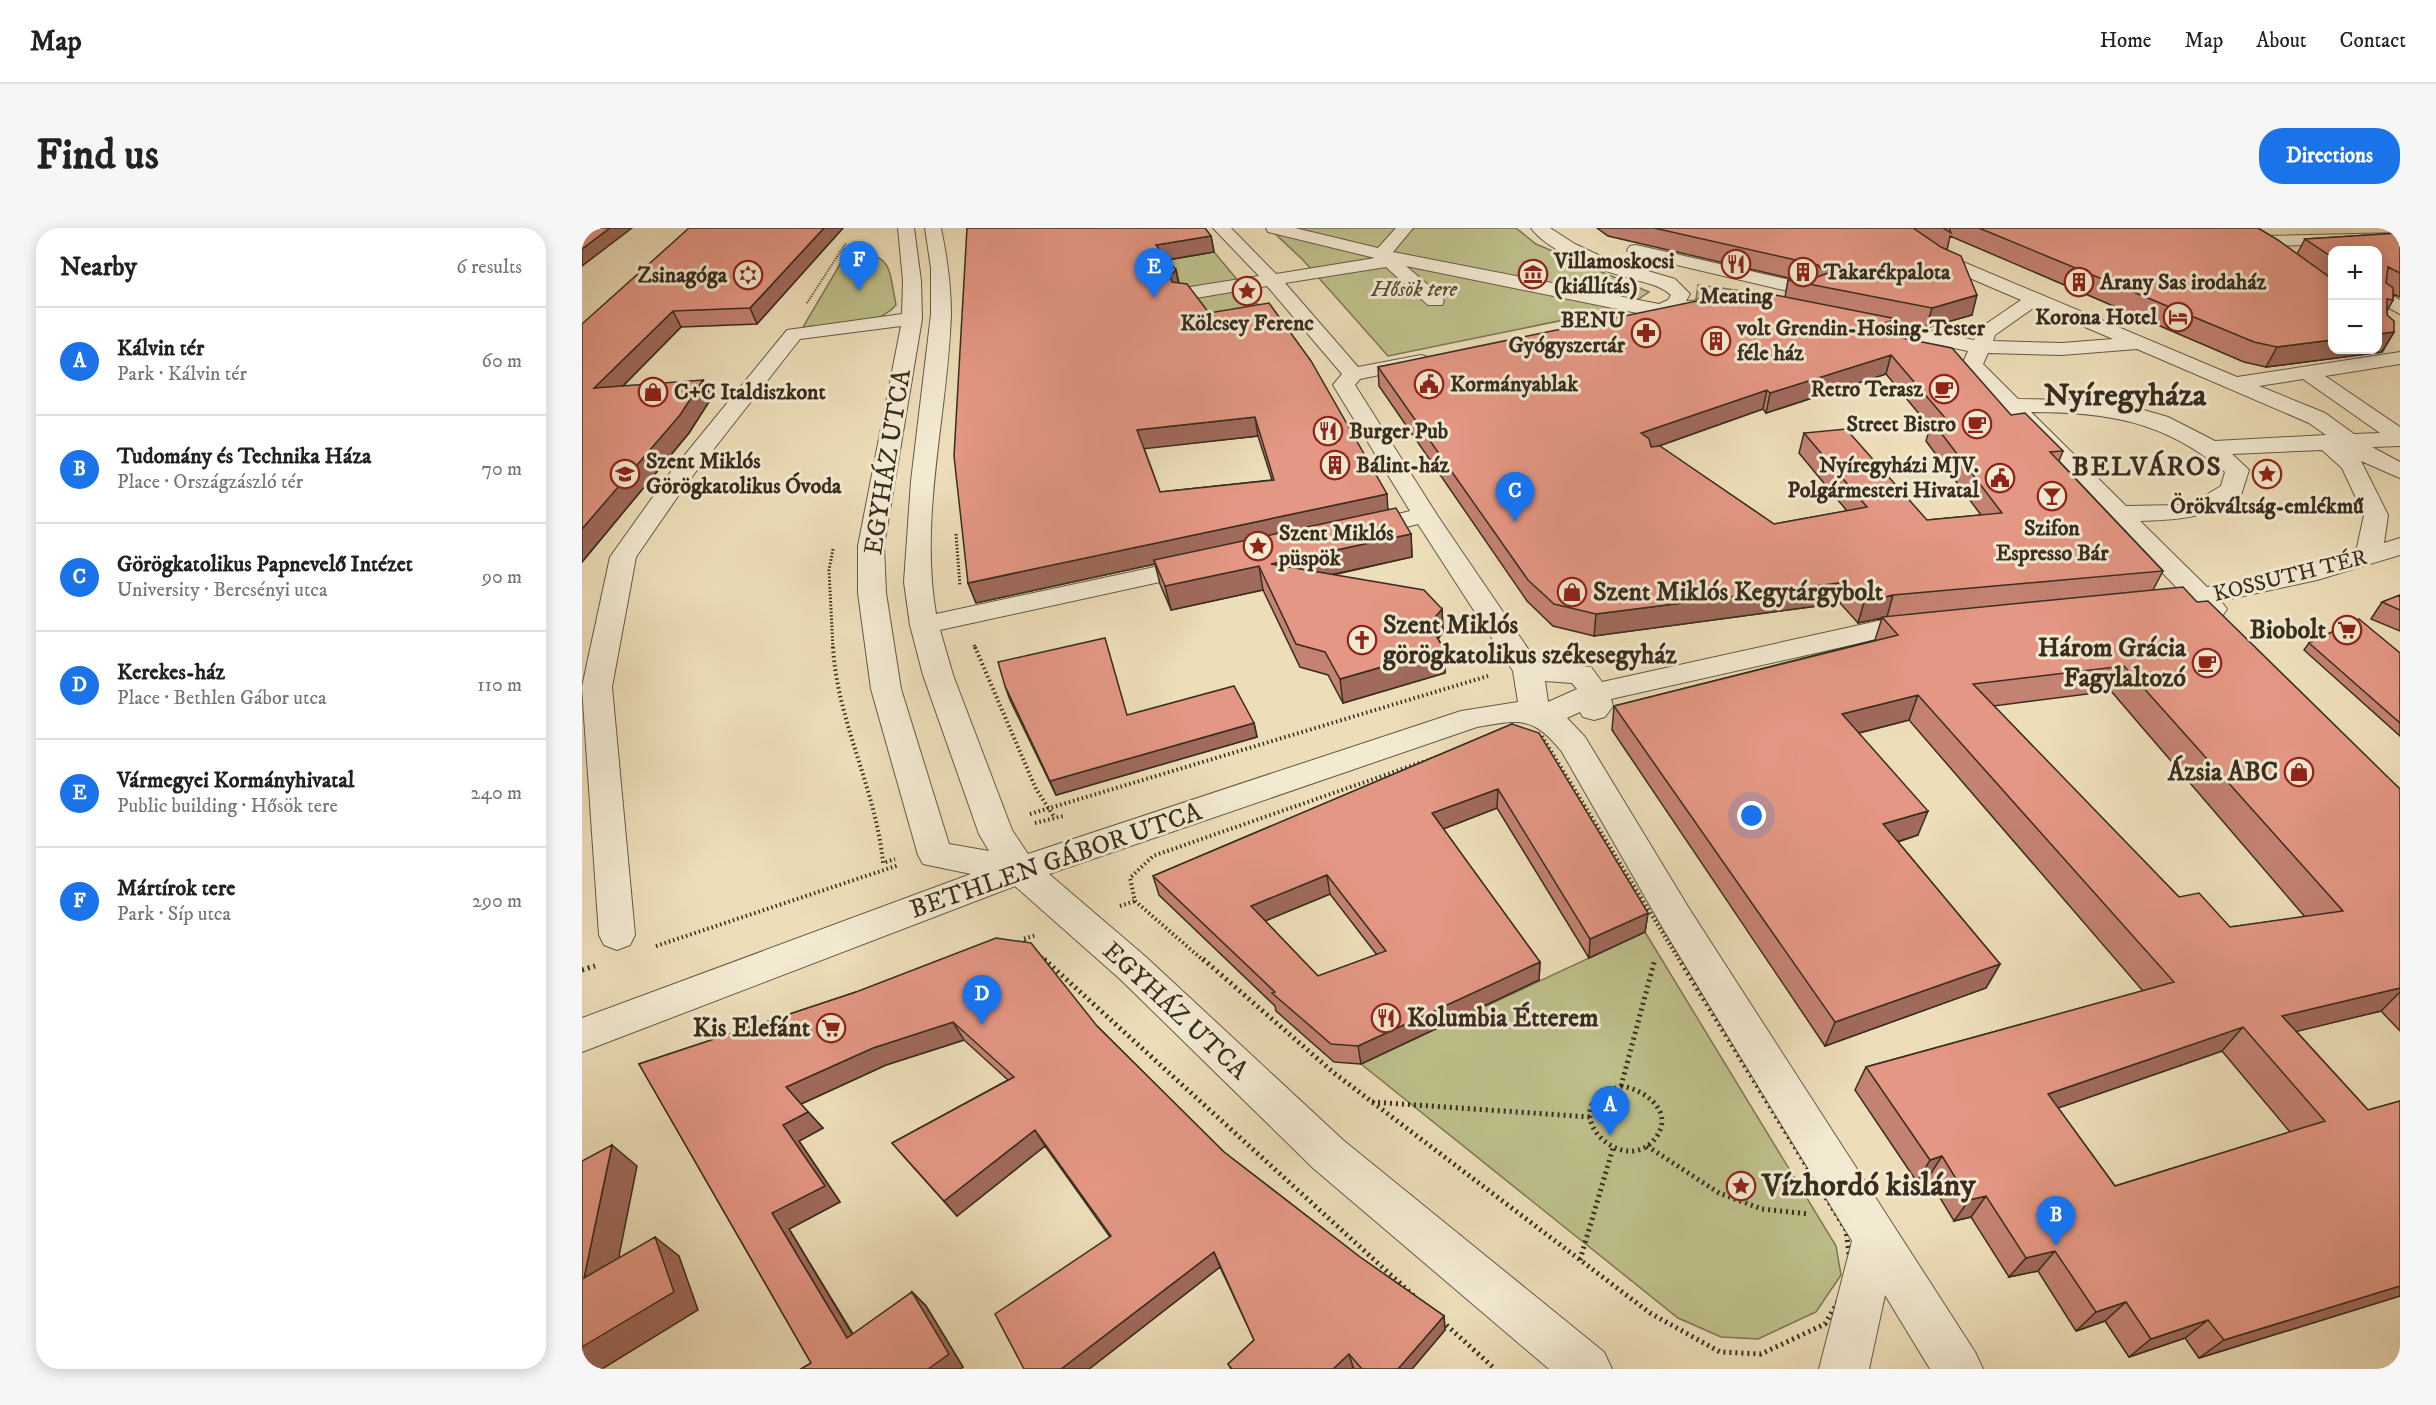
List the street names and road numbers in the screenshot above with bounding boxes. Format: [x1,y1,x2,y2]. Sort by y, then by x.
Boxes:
street label: EGYHÁZ UTCA [856,366,919,557]
street label: KOSSUTH TÉR [2210,544,2370,608]
street label: BETHLEN GÁBOR UTCA [905,794,1207,926]
street label: EGYHÁZ UTCA [1095,934,1256,1087]

